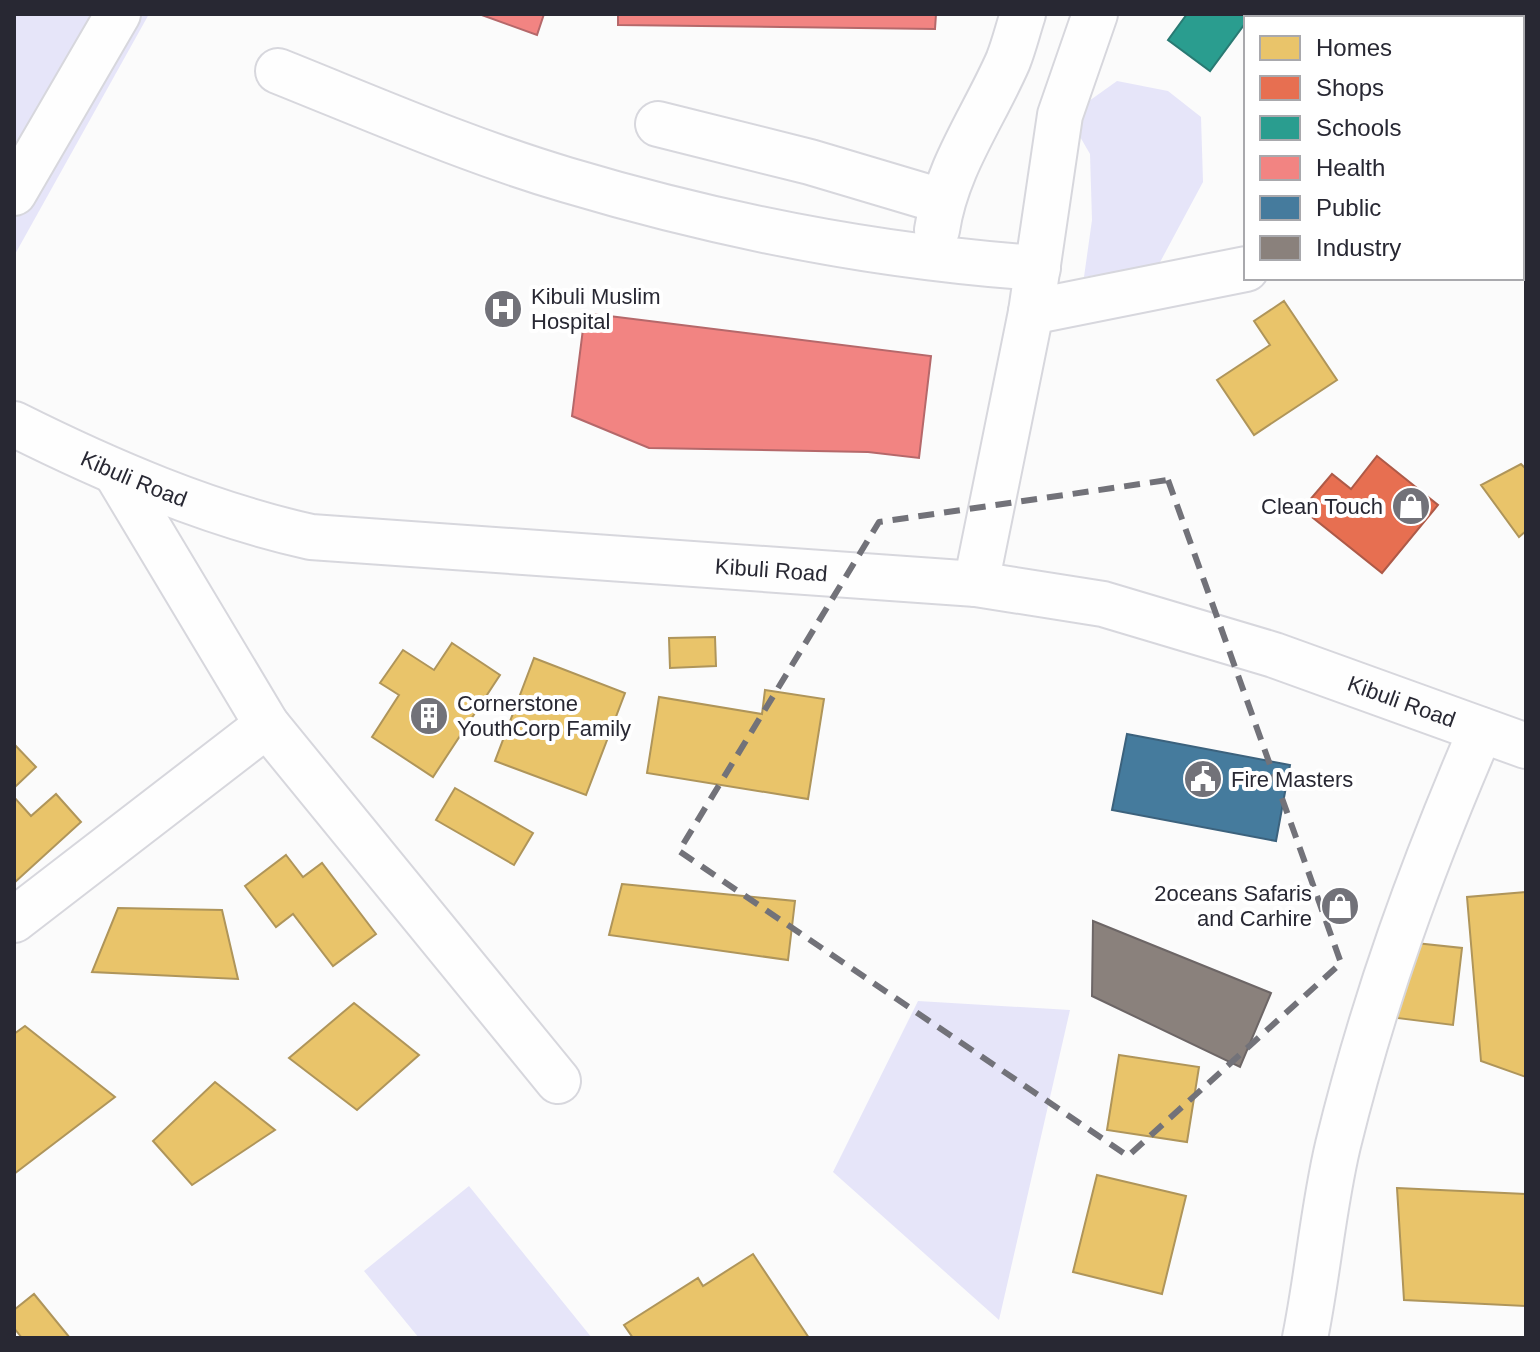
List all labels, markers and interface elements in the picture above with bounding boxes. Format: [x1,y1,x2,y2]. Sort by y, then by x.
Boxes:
legend [1244,16,1524,280]
text: Homes [1316,34,1392,61]
text: Shops [1316,74,1384,101]
text: Schools [1316,114,1401,141]
text: Health [1316,154,1385,181]
text: Public [1316,194,1381,221]
text: Industry [1316,234,1401,261]
place label: Kibuli Muslim Hospital [531,284,661,334]
hospital icon: Kibuli Muslim Hospital [482,288,524,330]
street label: Kibuli Road [77,445,191,512]
shop icon: Clean Touch [1390,485,1432,527]
place label: Clean Touch [1261,494,1383,519]
street label: Kibuli Road [714,553,828,586]
street label: Kibuli Road [1345,670,1459,732]
place label: Cornerstone YouthCorp Family [457,691,631,741]
building icon: Cornerstone YouthCorp Family [408,695,450,737]
public building icon: Fire Masters [1182,758,1224,800]
place label: Fire Masters [1231,767,1353,792]
place label: 2oceans Safaris and Carhire [1154,881,1312,931]
shop icon: 2oceans Safaris and Carhire [1319,885,1361,927]

